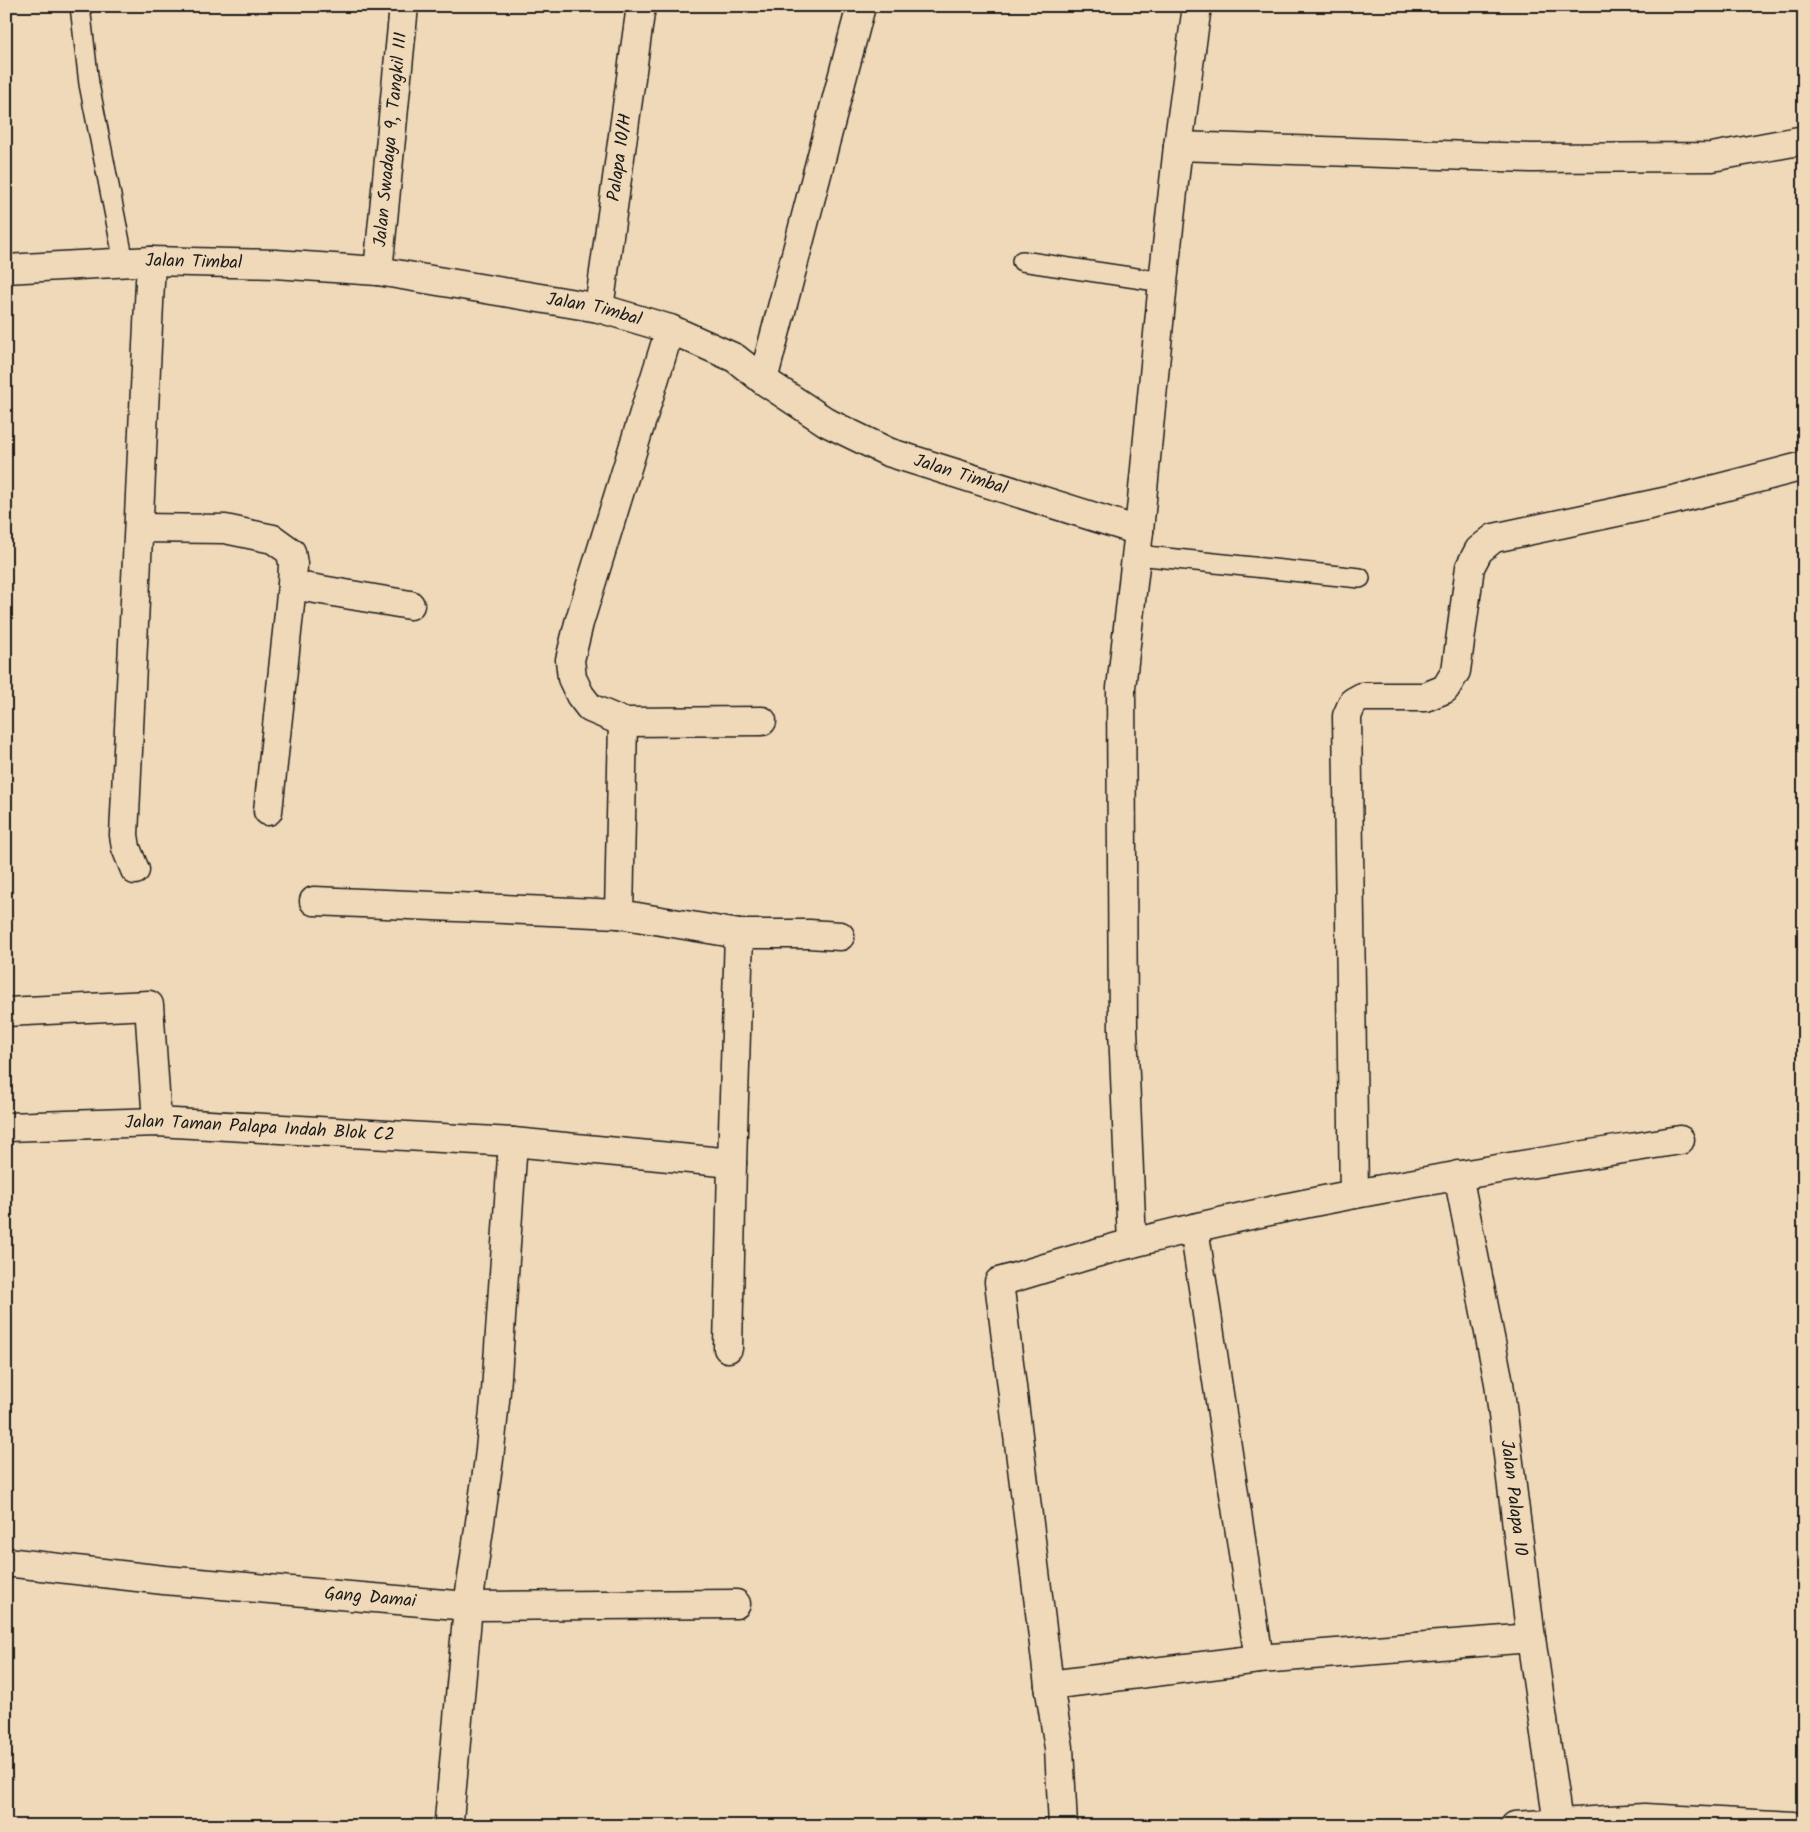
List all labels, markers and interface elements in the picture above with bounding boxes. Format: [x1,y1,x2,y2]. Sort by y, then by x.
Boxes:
street label: Jalan Swadaya 9, Tangkil III [366,31,416,248]
street label: Palapa 10/H [599,112,640,203]
street label: Jalan Timbal [144,246,243,278]
street label: Jalan Timbal [544,285,646,335]
street label: Jalan Timbal [910,446,1012,503]
street label: Jalan Taman Palapa Indah Blok C2 [124,1107,395,1150]
street label: Jalan Palapa 10 [1492,1438,1535,1558]
street label: Gang Damai [323,1579,418,1616]

